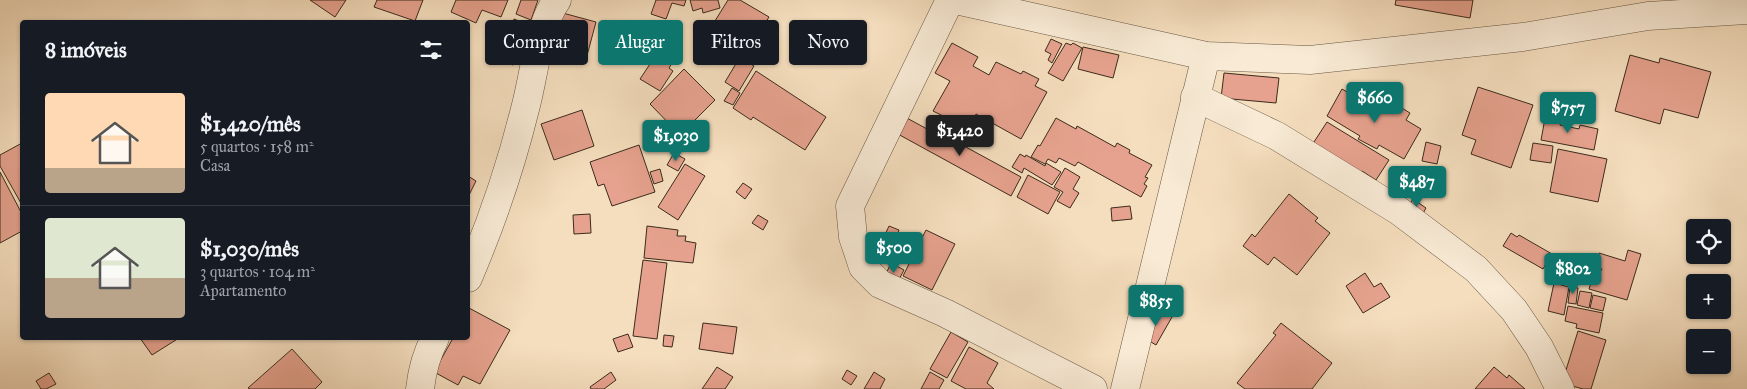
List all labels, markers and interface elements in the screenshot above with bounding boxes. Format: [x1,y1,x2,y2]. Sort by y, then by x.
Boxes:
chip: Comprar [485,20,588,65]
chip: Alugar [598,20,683,65]
chip: Filtros [693,20,779,65]
chip: Novo [789,20,867,65]
icon: filters [417,36,445,64]
text: 8 imóveis [45,37,127,63]
pin: $660 [1345,82,1405,124]
text: $660 [1357,88,1393,107]
pin: $757 [1538,92,1598,134]
text: $757 [1551,98,1585,117]
text: $1,420/mês [200,111,301,137]
icon: home [85,113,145,173]
pin: $1,420 [919,114,1001,157]
pin: $1,030 [635,120,717,162]
text: $1,420 [937,121,983,140]
text: $1,030 [653,126,699,145]
text: 5 quartos · 158 m² [200,137,314,156]
text: Casa [200,156,230,175]
pin: $487 [1387,166,1447,208]
text: $487 [1399,172,1435,191]
map controls [1686,219,1731,374]
button: locate [1686,219,1731,264]
pin: $500 [864,232,924,274]
text: $1,030/mês [200,236,299,262]
icon: home [85,238,145,298]
text: $500 [876,238,912,257]
pin: $802 [1543,252,1603,295]
text: $802 [1555,259,1591,278]
text: 3 quartos · 104 m² [200,262,315,281]
button: + [1686,274,1731,319]
text: Apartamento [200,281,286,300]
pin: $855 [1126,284,1186,327]
text: $855 [1140,291,1172,310]
button: − [1686,329,1731,374]

